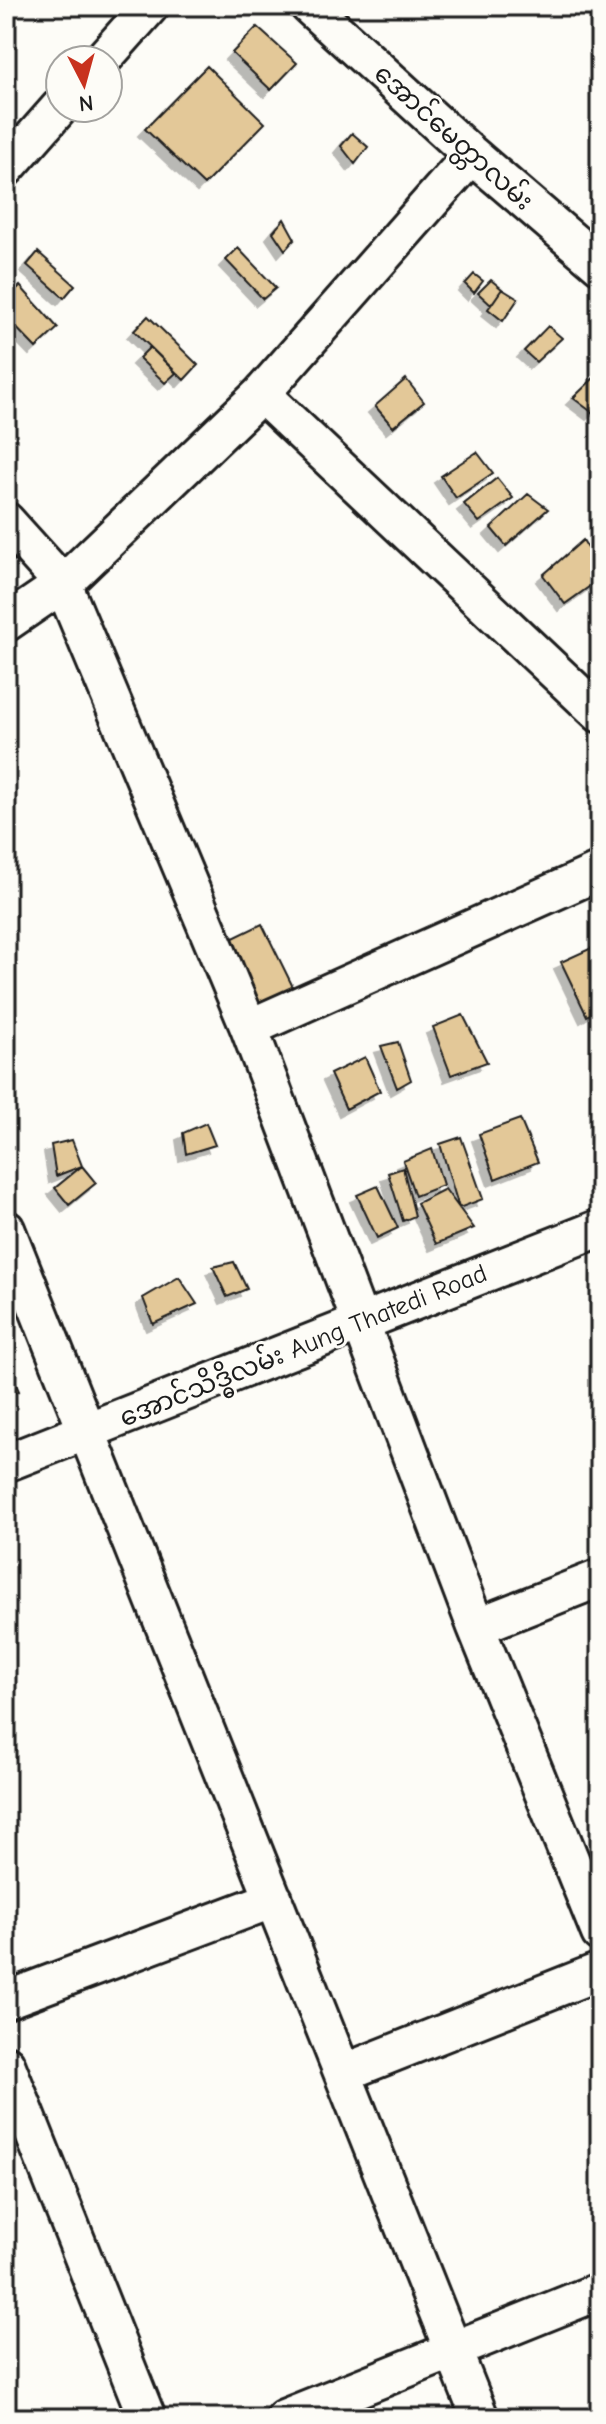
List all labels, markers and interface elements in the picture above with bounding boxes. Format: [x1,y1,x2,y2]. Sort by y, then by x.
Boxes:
north arrow [44,44,124,124]
street label: အောင်မေတ္တာလမ်း [364,56,541,221]
text: N [77,89,94,117]
street label: အောင်သိဒ္ဓိလမ်း Aung Thatedi Road [114,1256,493,1439]

